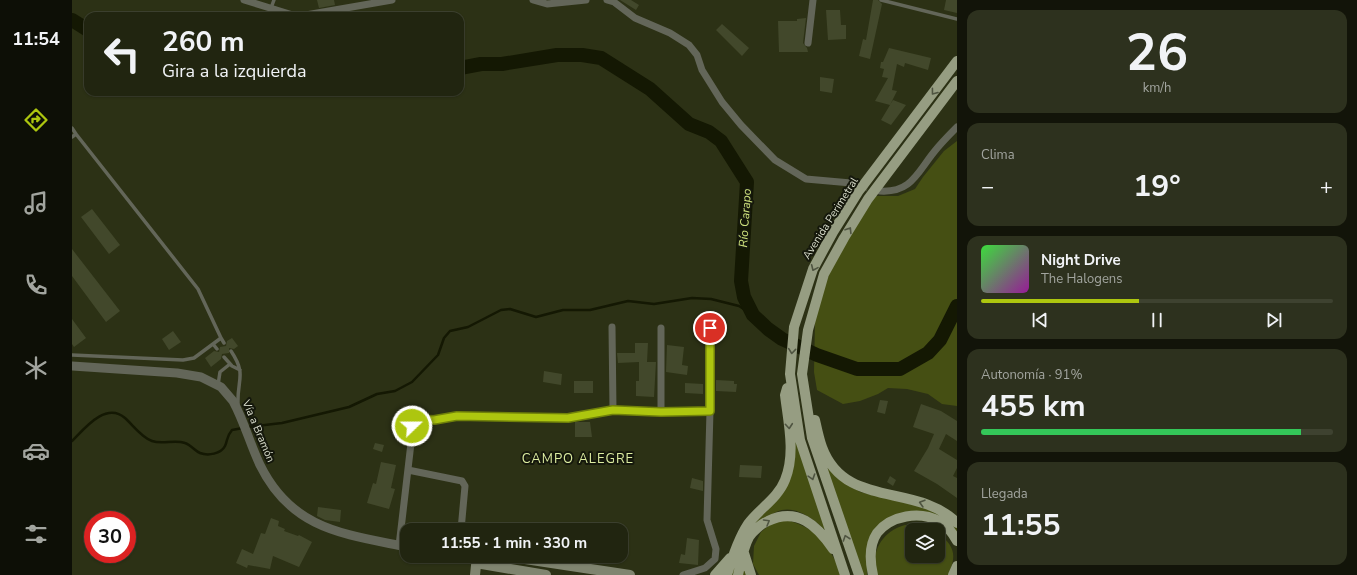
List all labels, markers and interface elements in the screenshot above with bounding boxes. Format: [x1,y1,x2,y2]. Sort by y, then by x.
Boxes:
text: 26 [1126,17,1188,88]
text: 260 m [162,23,245,61]
text: 11:54 [12,27,60,51]
icon: left [96,28,148,80]
text: Gira a la izquierda [162,59,306,83]
text: km/h [1143,79,1171,97]
one-way arrow [931,87,938,94]
icon: directions [22,106,50,134]
text: Clima [981,146,1015,164]
text: 19° [1133,166,1181,207]
text: − [981,172,994,202]
text: + [1320,172,1333,202]
street label: Avenida Perimetral [799,174,862,262]
water label: Río Carapo [735,188,755,248]
icon: music [22,189,50,217]
one-way arrow [844,227,852,234]
text: Night Drive [1041,250,1121,270]
one-way arrow [810,265,818,272]
text: The Halogens [1041,270,1122,288]
icon: phone [22,271,50,299]
icon: previous [1029,309,1051,331]
icon: pause [1146,309,1168,331]
icon: next [1263,309,1285,331]
pin [693,311,727,345]
icon: arrive [699,317,721,339]
one-way arrow [788,348,797,354]
icon: climate [22,354,50,382]
text: Autonomía · 91% [981,366,1082,384]
text: 455 km [981,386,1086,427]
street label: Vía a Bramón [238,397,278,465]
position arrow [391,405,433,447]
one-way arrow [784,423,793,429]
icon: car [22,437,50,465]
district label: CAMPO ALEGRE [522,450,634,468]
one-way arrow [807,473,816,480]
text: Llegada [981,485,1028,503]
one-way arrow [919,499,926,508]
text: 11:55 [981,505,1060,546]
speed limit sign: 30 [84,511,136,563]
one-way arrow [763,519,770,526]
icon: filters [22,520,50,548]
map controls [905,523,945,563]
button: layers [905,523,945,563]
text: 11:55 · 1 min · 330 m [441,533,587,553]
one-way arrow [842,535,851,542]

